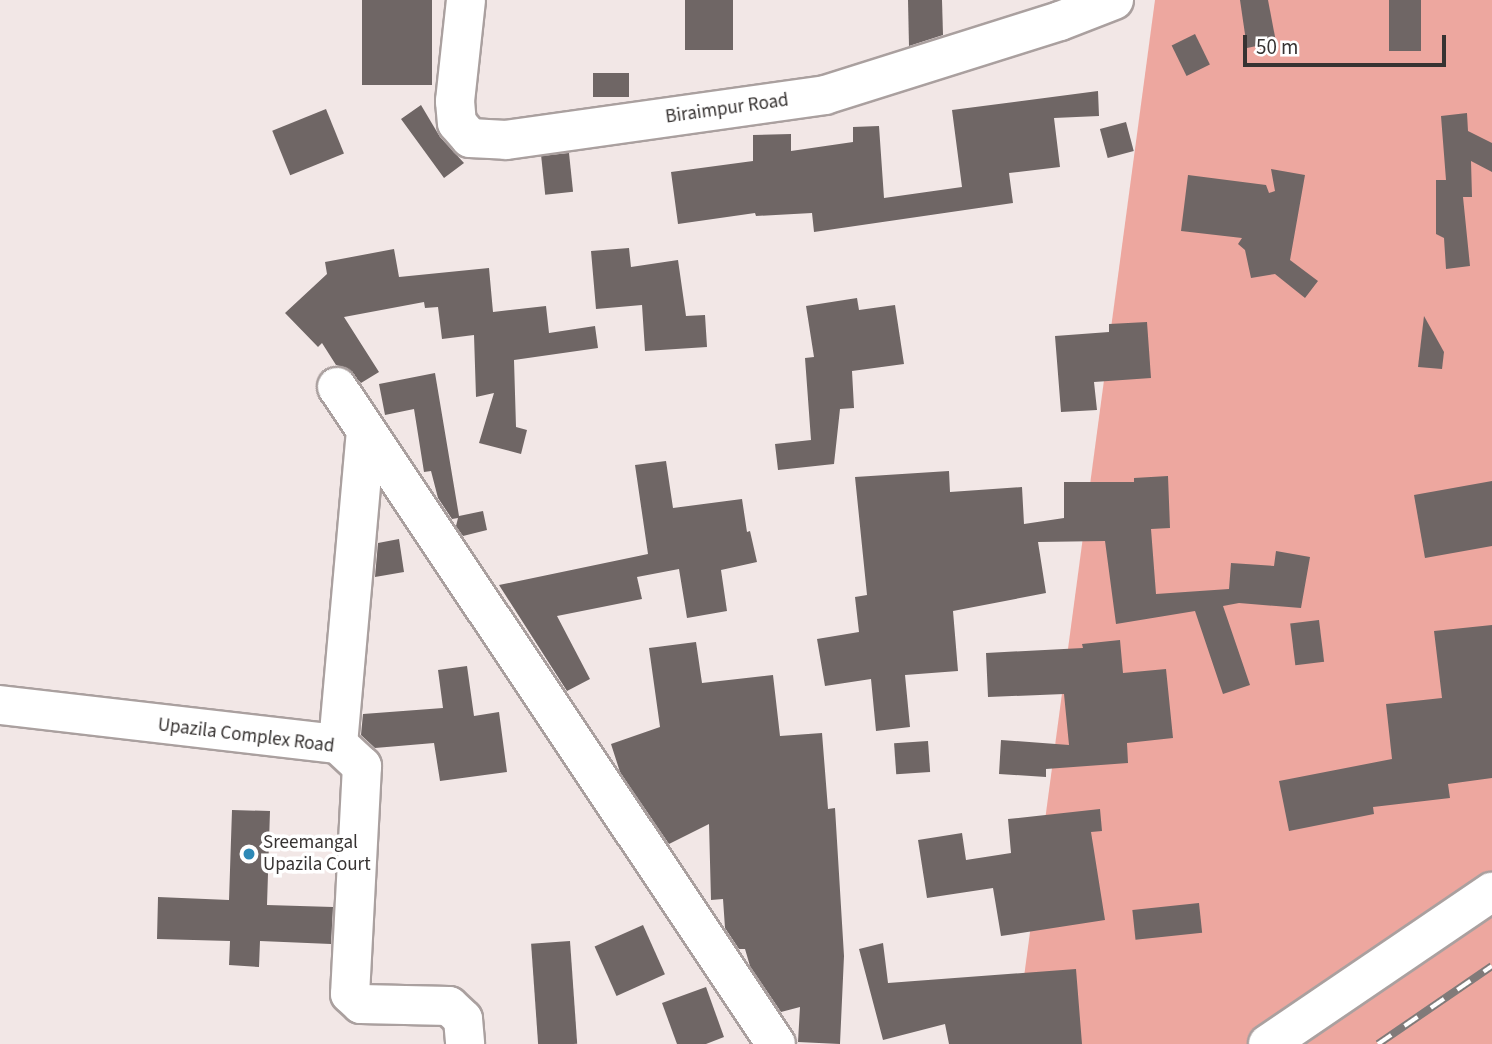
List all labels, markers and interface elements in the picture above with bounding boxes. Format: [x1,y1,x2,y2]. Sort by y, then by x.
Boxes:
scale bar [1247,21,1450,65]
text: 50 m [1256,32,1298,62]
street label: Biraimpur Road [664,89,790,129]
street label: Upazila Complex Road [156,714,336,758]
place label: Sreemangal Upazila Court [263,832,371,876]
marker: Sreemangal Upazila Court [241,846,257,862]

